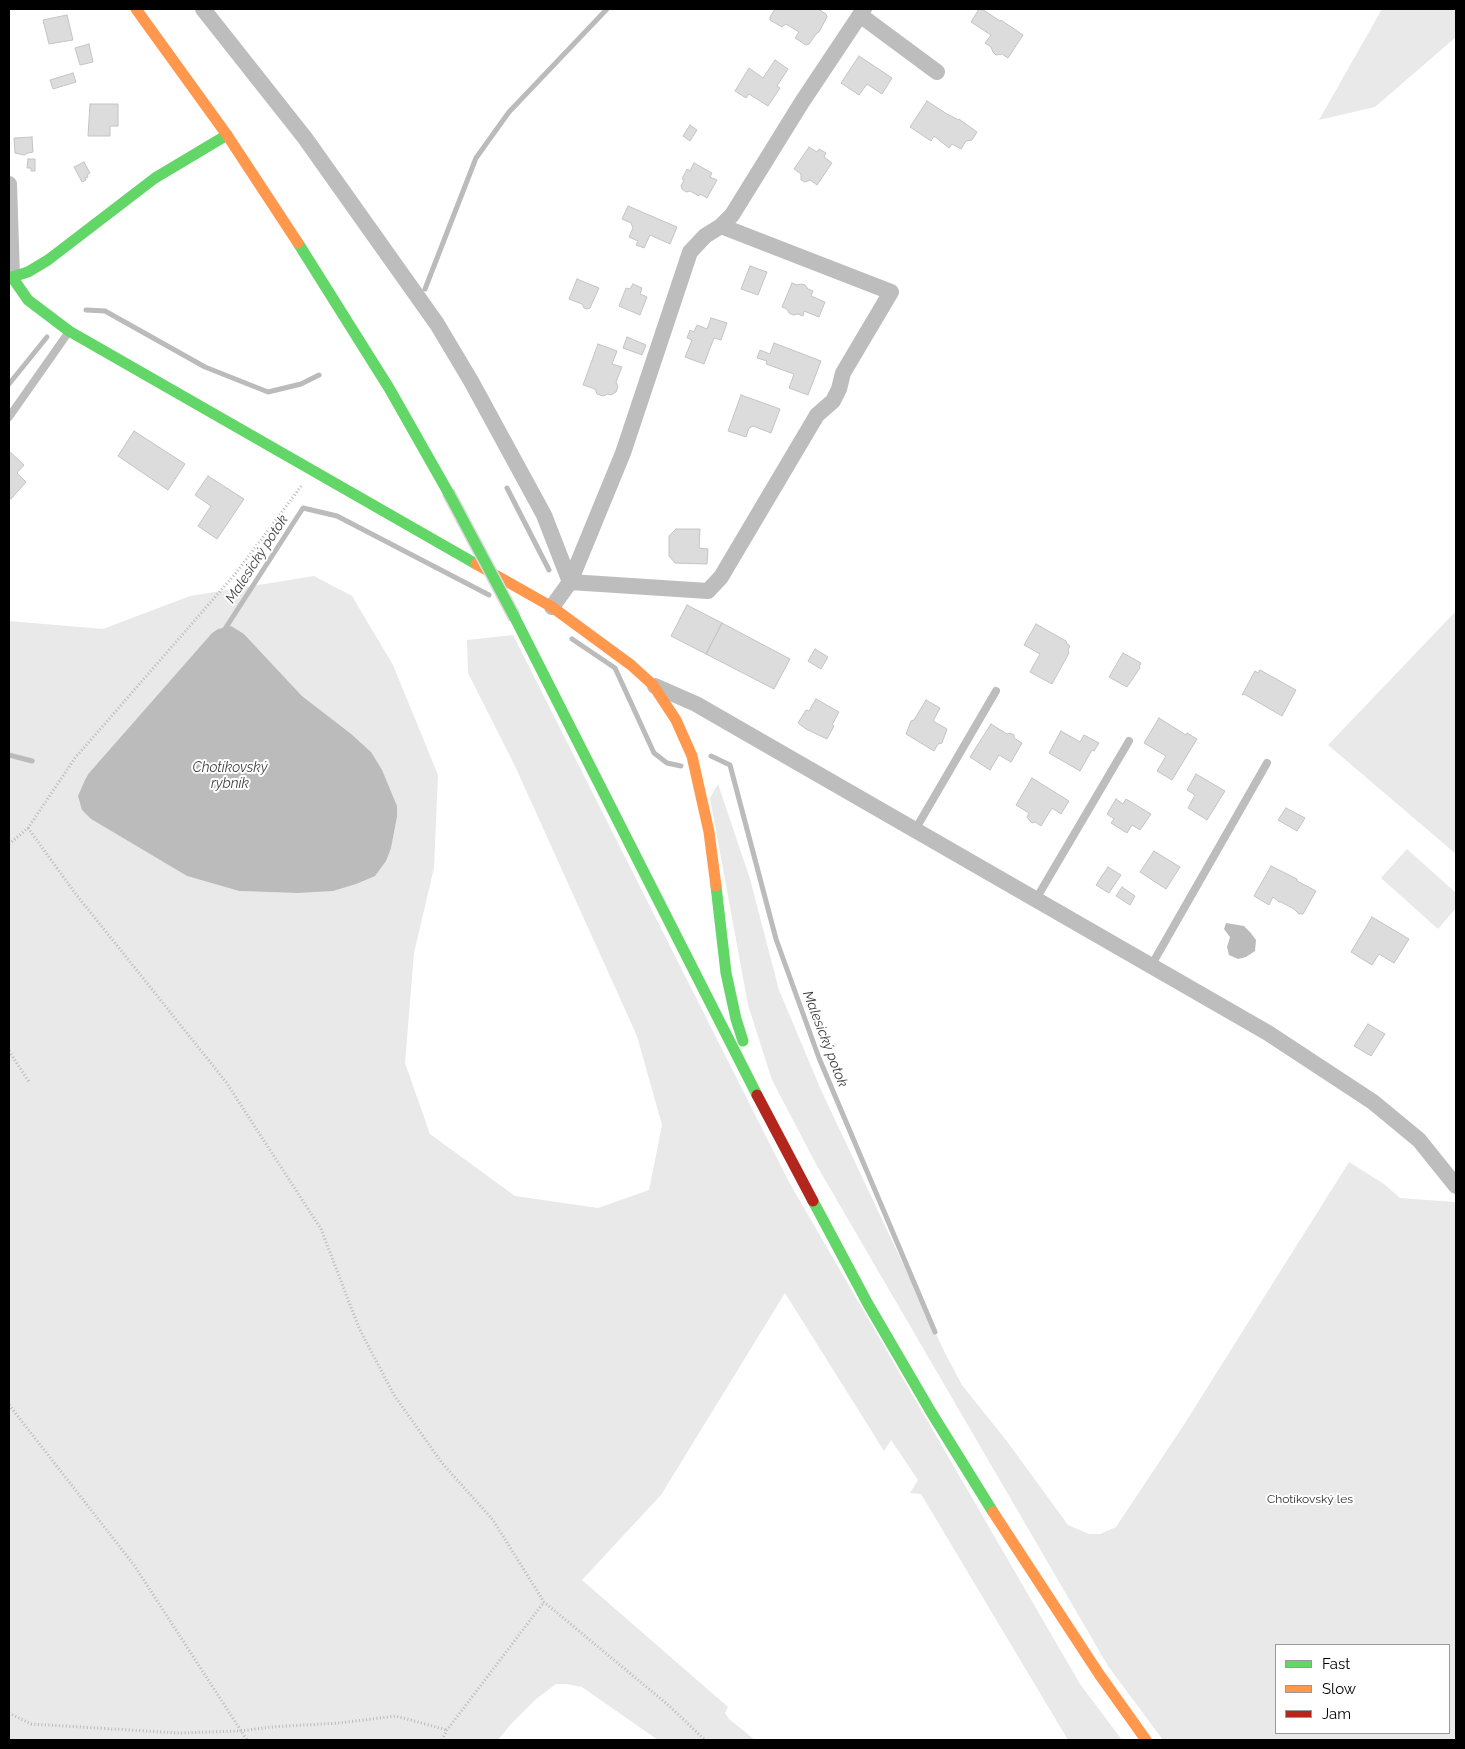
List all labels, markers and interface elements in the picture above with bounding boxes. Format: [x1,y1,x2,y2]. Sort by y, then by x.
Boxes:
water label: Malesický potok [222,512,292,606]
water label: Chotíkovský rybník [192,760,268,792]
water label: Malesický potok [799,988,851,1090]
park label: Chotíkovský les [1267,1492,1353,1506]
legend [1275,1644,1450,1734]
text: Fast [1322,1655,1350,1673]
text: Slow [1322,1680,1356,1698]
text: Jam [1322,1705,1351,1723]

